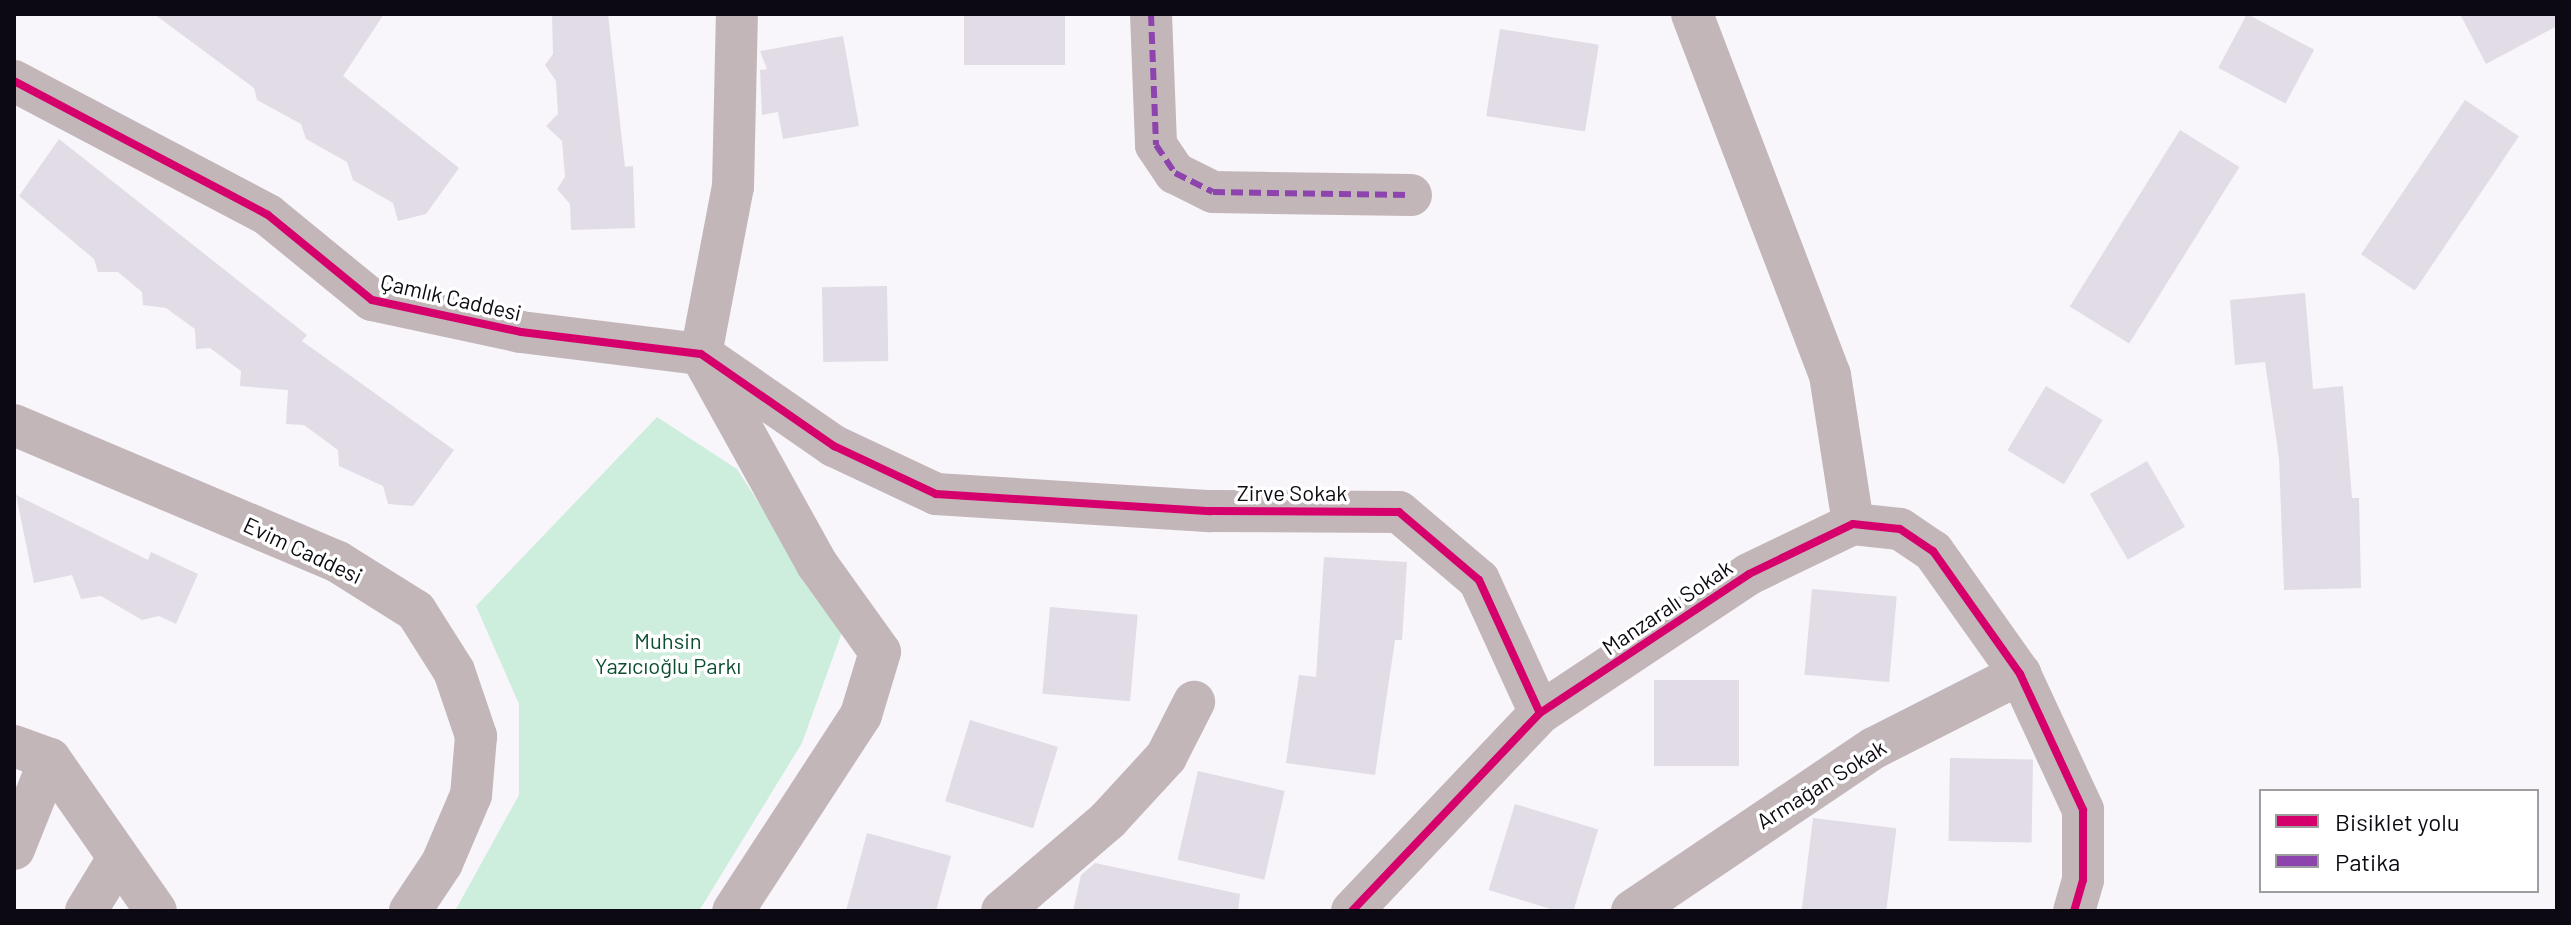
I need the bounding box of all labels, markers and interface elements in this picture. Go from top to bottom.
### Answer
street label: Çamlık Caddesi [378,268,524,326]
street label: Zirve Sokak [1237,480,1347,506]
street label: Evim Caddesi [239,511,367,589]
street label: Manzaralı Sokak [1597,554,1737,660]
park label: Muhsin Yazıcıoğlu Parkı [595,627,741,678]
street label: Armağan Sokak [1751,734,1891,834]
legend [2259,789,2539,893]
text: Bisiklet yolu [2335,807,2460,836]
text: Patika [2335,847,2400,876]

